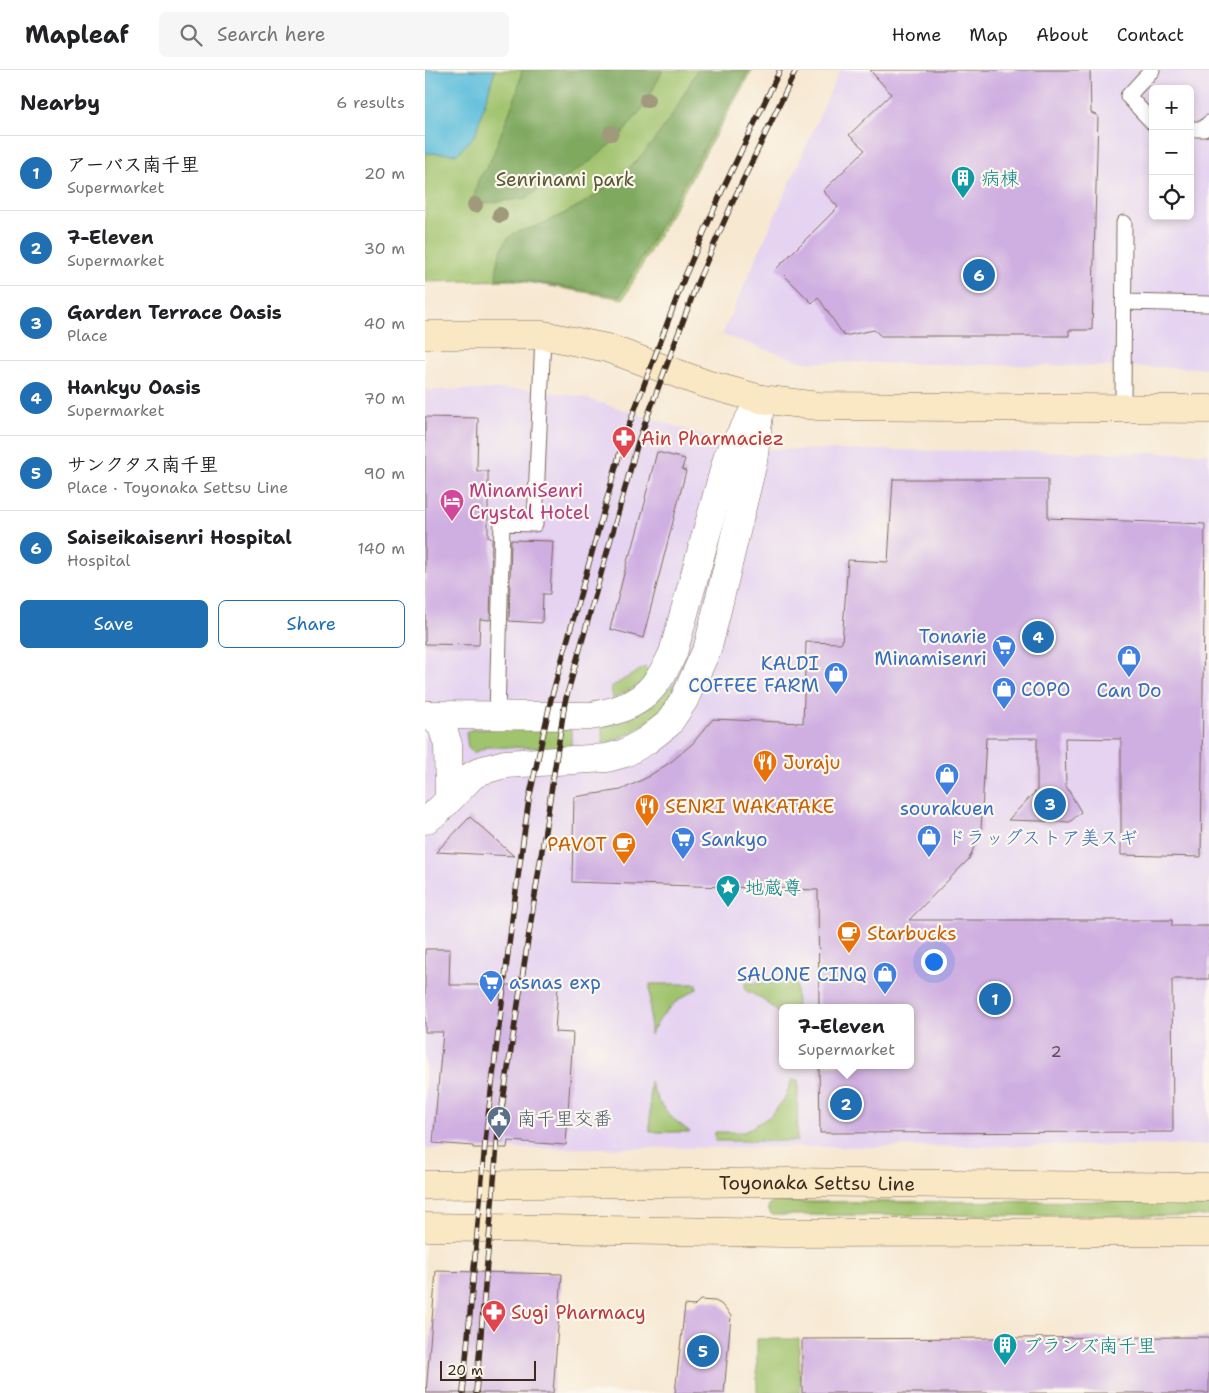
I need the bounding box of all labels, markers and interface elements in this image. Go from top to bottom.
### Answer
search box [159,12,509,57]
text: Mapleaf [25,19,129,51]
icon: search [177,21,205,49]
text: Search here [217,22,325,47]
text: Home [892,23,941,47]
text: Map [969,23,1008,47]
text: About [1036,23,1089,47]
text: Contact [1117,23,1184,47]
map controls [1149,85,1194,220]
button: + [1149,85,1194,130]
text: Nearby [20,89,100,117]
text: 6 results [336,92,405,113]
button: − [1149,130,1194,175]
text: アーバス南千里 [67,152,199,177]
text: 1 [32,163,40,184]
text: 20 m [364,163,405,184]
building icon: 病棟 [950,165,976,199]
place label: 病棟 [981,166,1019,191]
park label: Senrinami park [496,167,634,192]
button: locate [1149,175,1194,220]
text: Supermarket [67,177,164,198]
text: 7-Eleven [67,225,154,250]
text: 2 [30,238,42,259]
text: 30 m [364,238,405,259]
text: Supermarket [67,250,164,271]
pin: 6 [963,256,995,294]
text: Garden Terrace Oasis [67,300,282,325]
text: 3 [30,313,42,334]
text: 40 m [363,313,405,334]
text: Place [67,325,108,346]
text: Hankyu Oasis [67,375,201,400]
text: 4 [30,388,42,409]
text: 70 m [364,388,405,409]
text: Supermarket [67,400,164,421]
pharmacy icon: Ain Pharmaciez [611,425,637,459]
place label: Ain Pharmaciez [641,426,784,451]
text: サンクタス南千里 [67,452,218,477]
text: 5 [31,463,41,484]
text: 90 m [364,463,405,484]
text: Place · Toyonaka Settsu Line [67,477,288,498]
place label: MinamiSenri Crystal Hotel [469,478,589,525]
hotel icon: MinamiSenri Crystal Hotel [439,488,465,522]
text: Saiseikaisenri Hospital [67,525,292,550]
text: 6 [30,538,42,559]
text: 140 m [358,538,405,559]
text: Hospital [67,550,130,571]
button: Save [20,600,208,648]
button: Share [218,600,405,648]
pin: 4 [1022,618,1054,656]
place label: Tonarie Minamisenri [874,624,987,671]
supermarket icon: Tonarie Minamisenri [991,634,1017,668]
shop icon: Can Do [1116,644,1142,678]
place label: KALDI COFFEE FARM [688,651,819,698]
shop icon: KALDI COFFEE FARM [823,661,849,695]
shop icon: COPO [991,676,1017,710]
place label: COPO [1021,677,1070,702]
place label: Can Do [1096,678,1162,703]
restaurant icon: Juraju [752,749,778,783]
place label: Juraju [783,750,840,775]
shop icon: sourakuen [934,762,960,796]
pin: 3 [1034,785,1066,823]
restaurant icon: SENRI WAKATAKE [634,793,660,827]
place label: SENRI WAKATAKE [665,794,834,819]
place label: sourakuen [900,796,994,821]
shop icon: ドラッグストア美スギ [916,824,942,858]
place label: ドラッグストア美スギ [947,825,1137,850]
supermarket icon: Sankyo [670,826,696,860]
place label: Sankyo [701,827,767,852]
cafe icon: PAVOT [611,831,637,865]
place label: PAVOT [547,832,607,857]
place icon: 地蔵尊 [715,874,741,908]
place label: 地蔵尊 [745,875,802,900]
cafe icon: Starbucks [836,920,862,954]
place label: Starbucks [867,921,957,946]
your location [921,949,947,975]
shop icon: SALONE CINQ [872,961,898,995]
place label: SALONE CINQ [737,962,867,987]
supermarket icon: asnas exp [478,969,504,1003]
place label: asnas exp [509,970,601,995]
pin: 1 [979,980,1011,1018]
popup [779,1004,914,1069]
text: 7-Eleven [798,1014,885,1039]
text: Supermarket [798,1039,895,1060]
house number: 2 [1050,1041,1062,1062]
pin: 2 [830,1085,862,1123]
public building icon: 南千里交番 [486,1105,512,1139]
place label: 南千里交番 [517,1106,612,1131]
street label: Toyonaka Settsu Line [719,1169,915,1196]
pharmacy icon: Sugi Pharmacy [481,1299,507,1333]
place label: Sugi Pharmacy [511,1300,646,1325]
pin: 5 [687,1332,719,1370]
building icon: ブランズ南千里 [992,1332,1018,1366]
place label: ブランズ南千里 [1023,1333,1156,1358]
scale bar [440,1358,536,1381]
text: 20 m [447,1361,483,1379]

